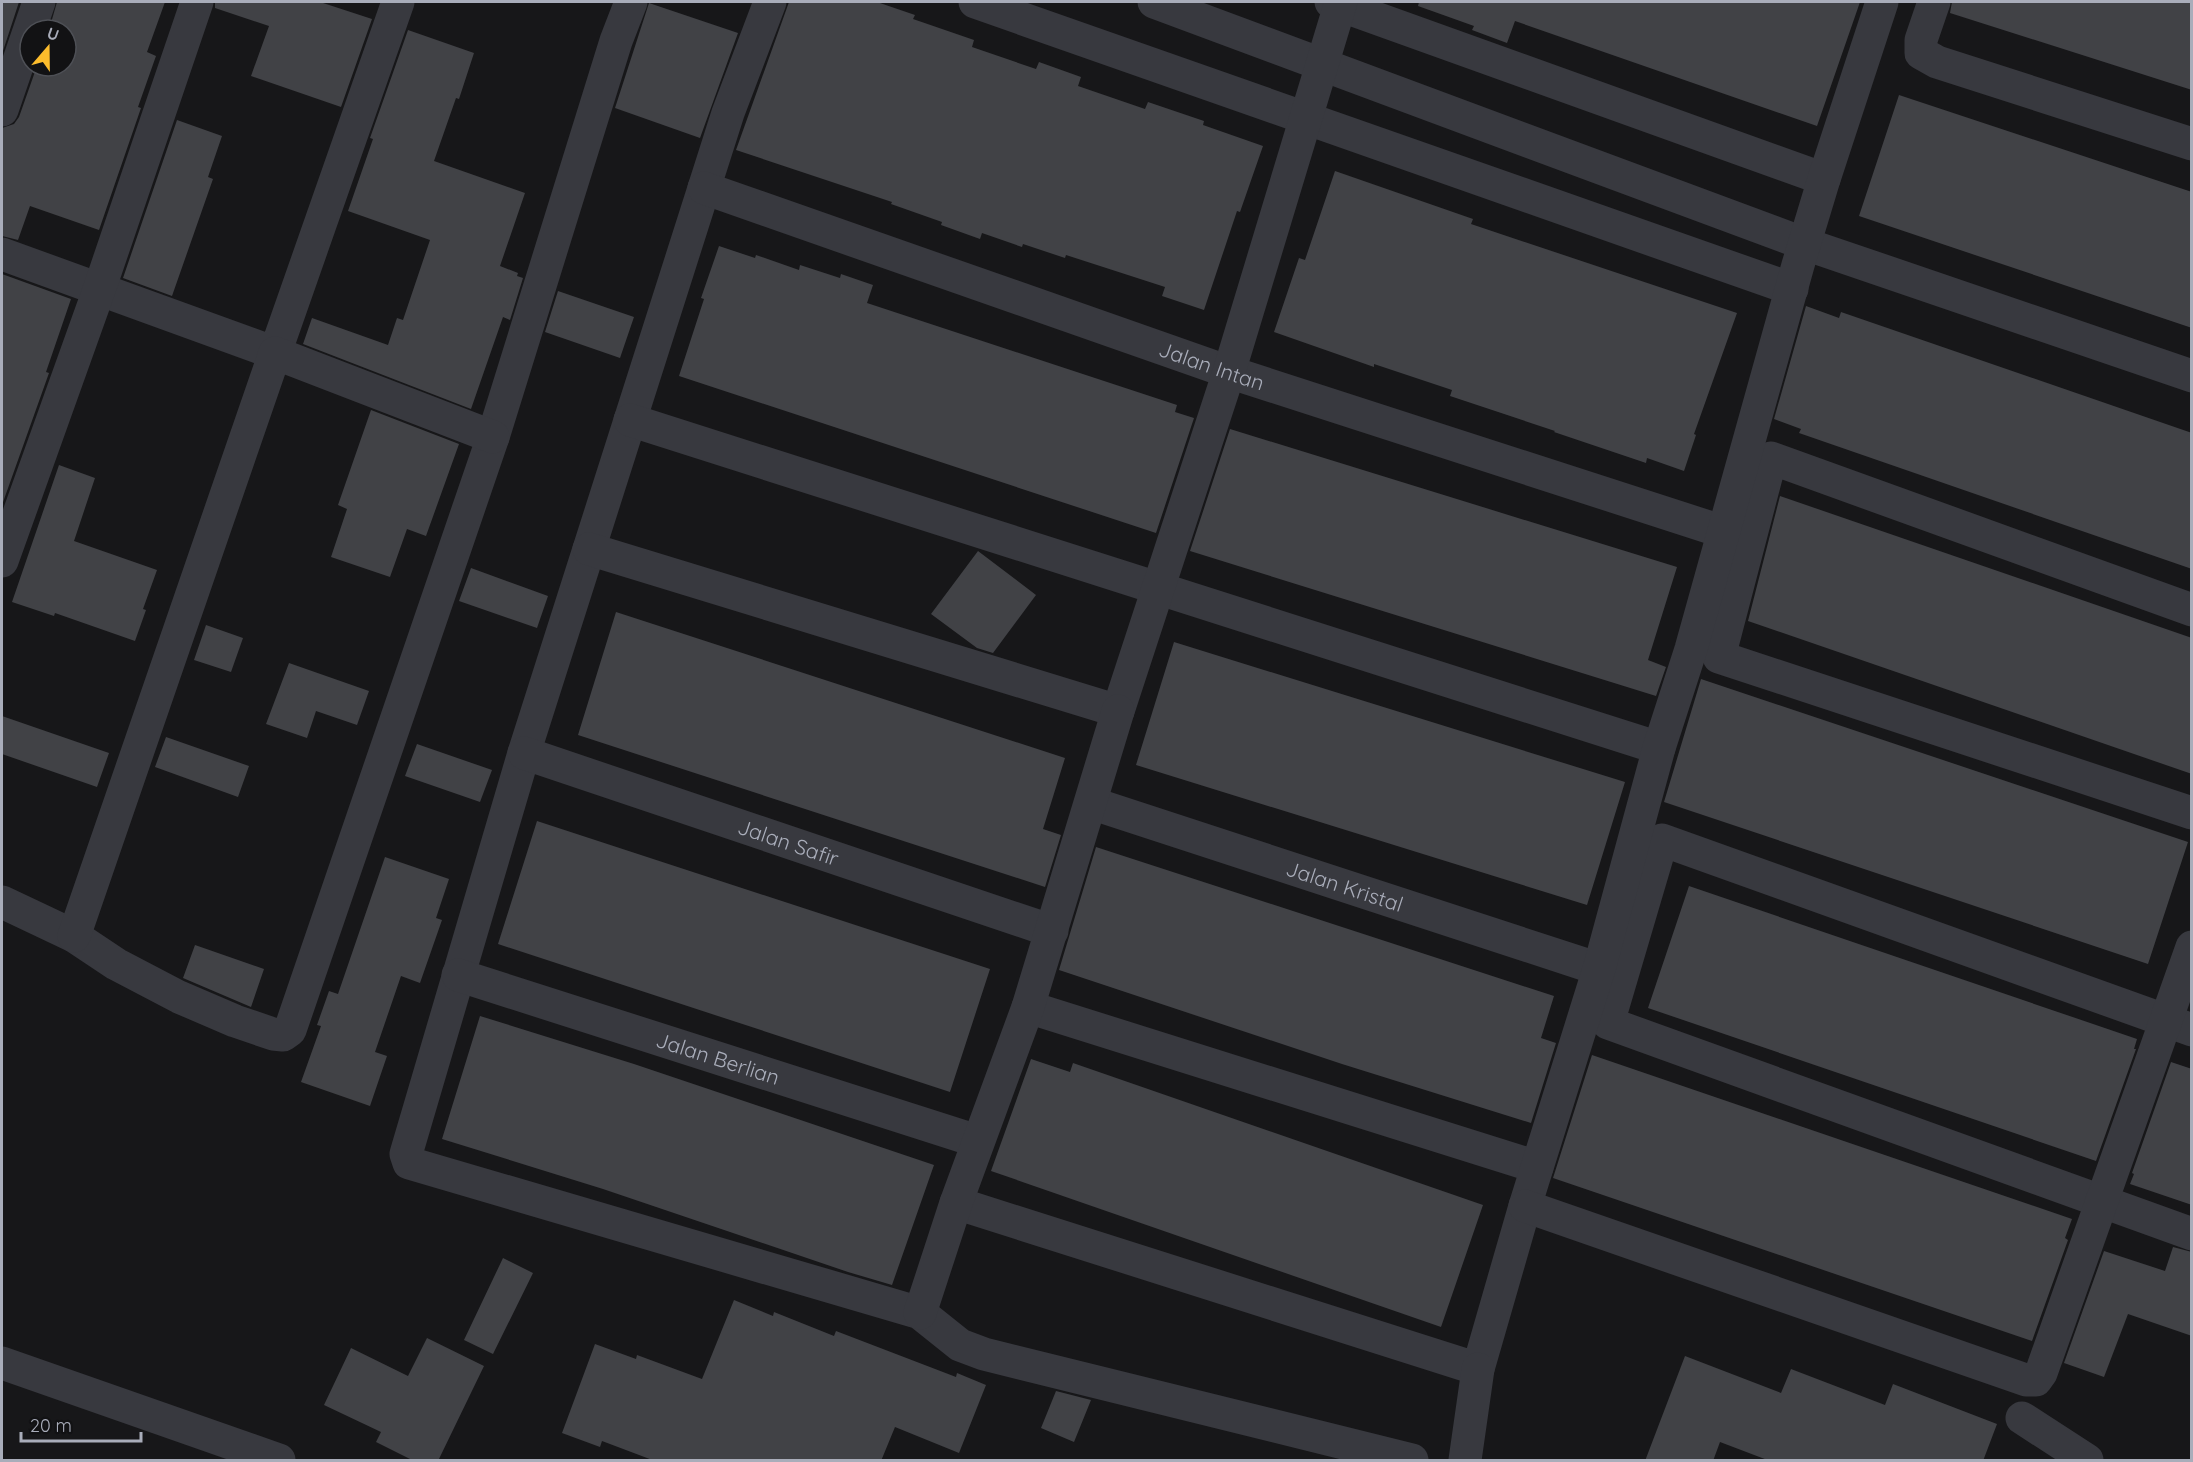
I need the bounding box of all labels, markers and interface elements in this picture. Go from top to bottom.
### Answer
north arrow [18,18,78,78]
text: U [44,23,62,45]
street label: Jalan Intan [1156,336,1268,396]
street label: Jalan Safir [735,813,842,871]
street label: Jalan Kristal [1283,855,1407,917]
street label: Jalan Berlian [653,1026,783,1090]
scale bar [21,1405,141,1443]
text: 20 m [30,1414,72,1437]

